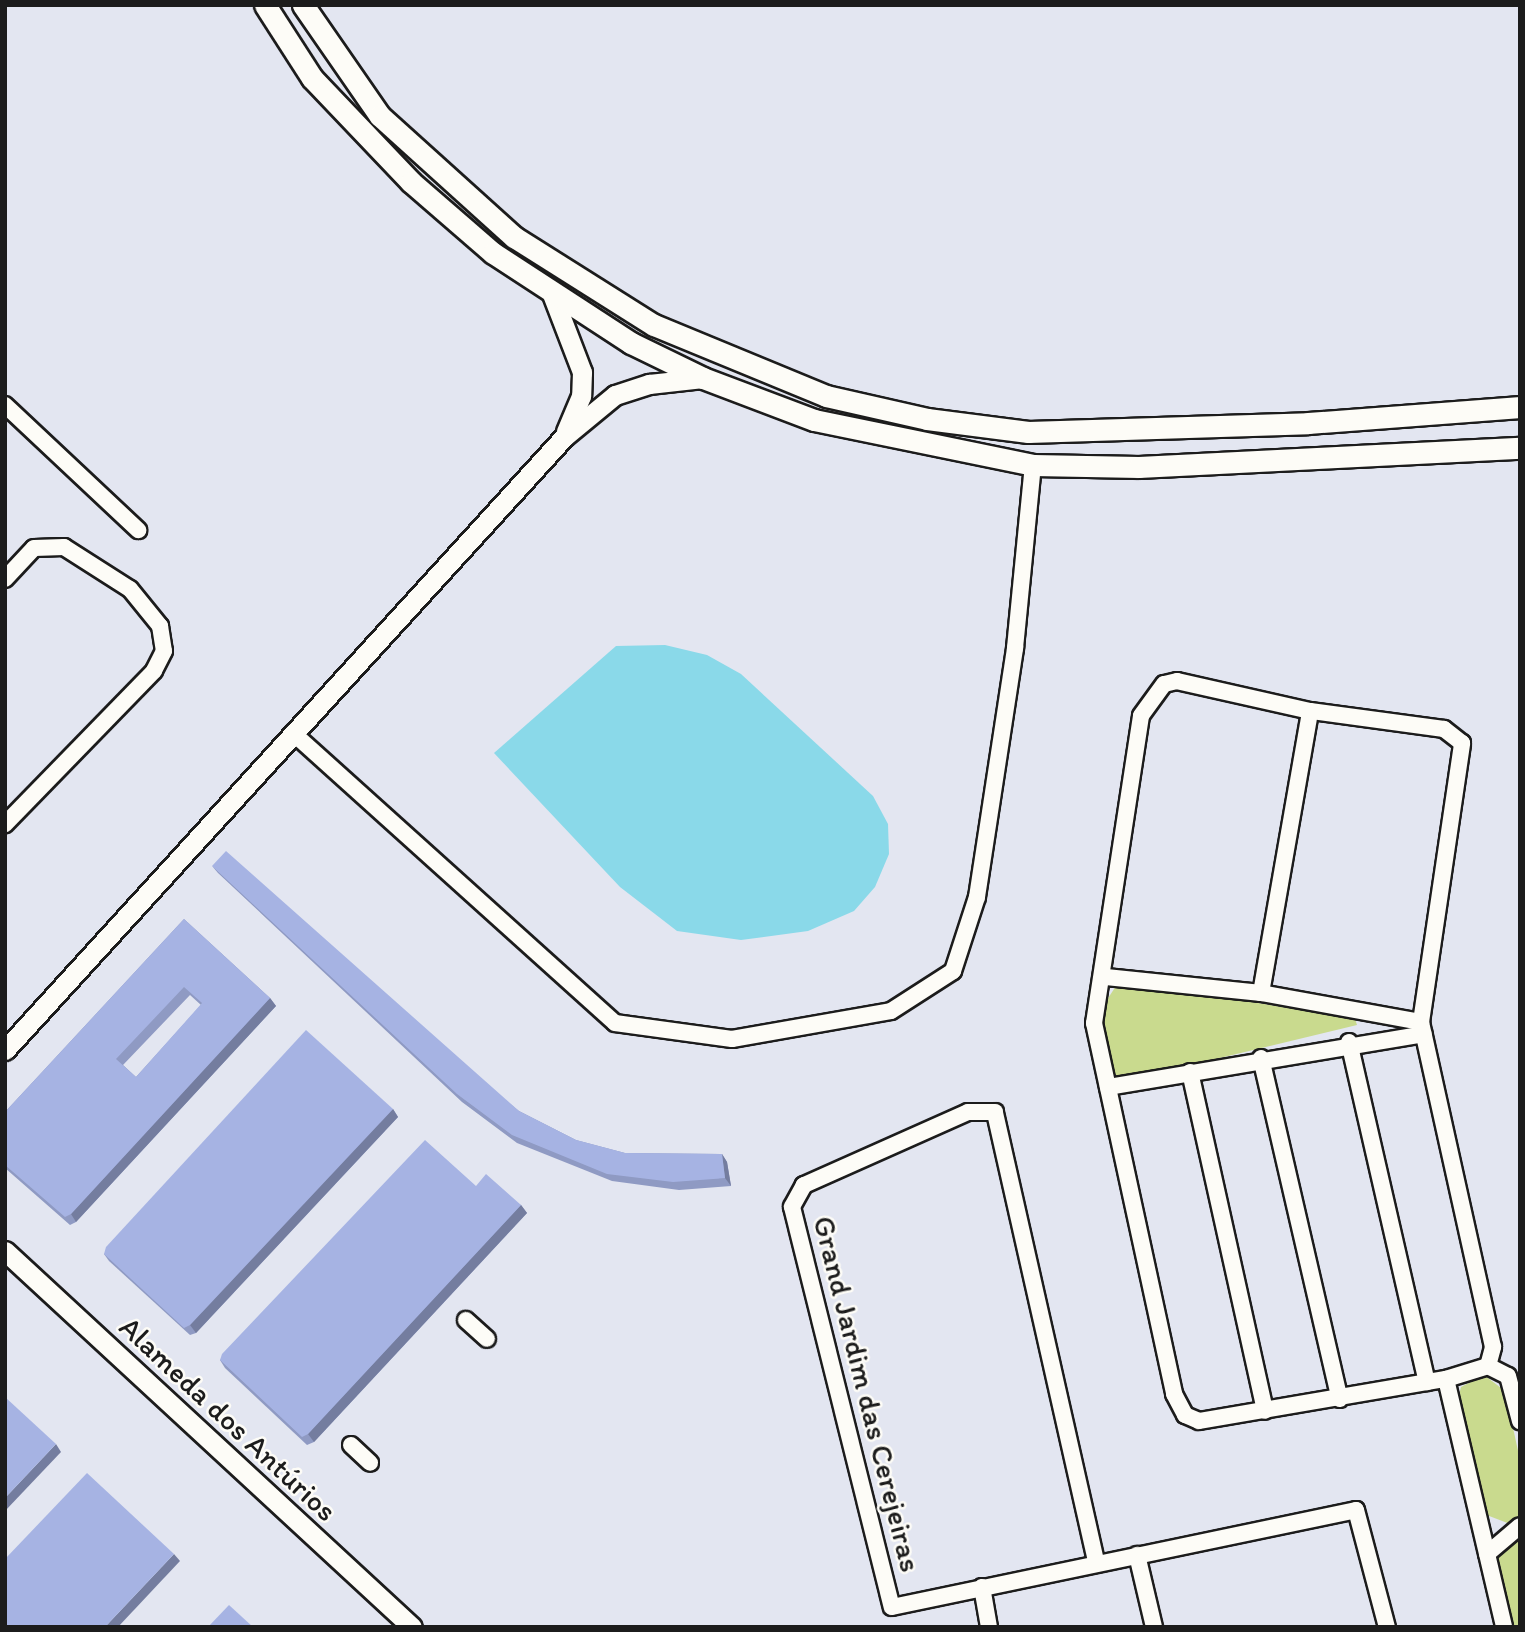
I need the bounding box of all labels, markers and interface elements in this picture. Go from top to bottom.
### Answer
street label: Grand Jardim das Cerejeiras [805,1212,929,1576]
street label: Alameda dos Antúrios [112,1309,344,1529]

